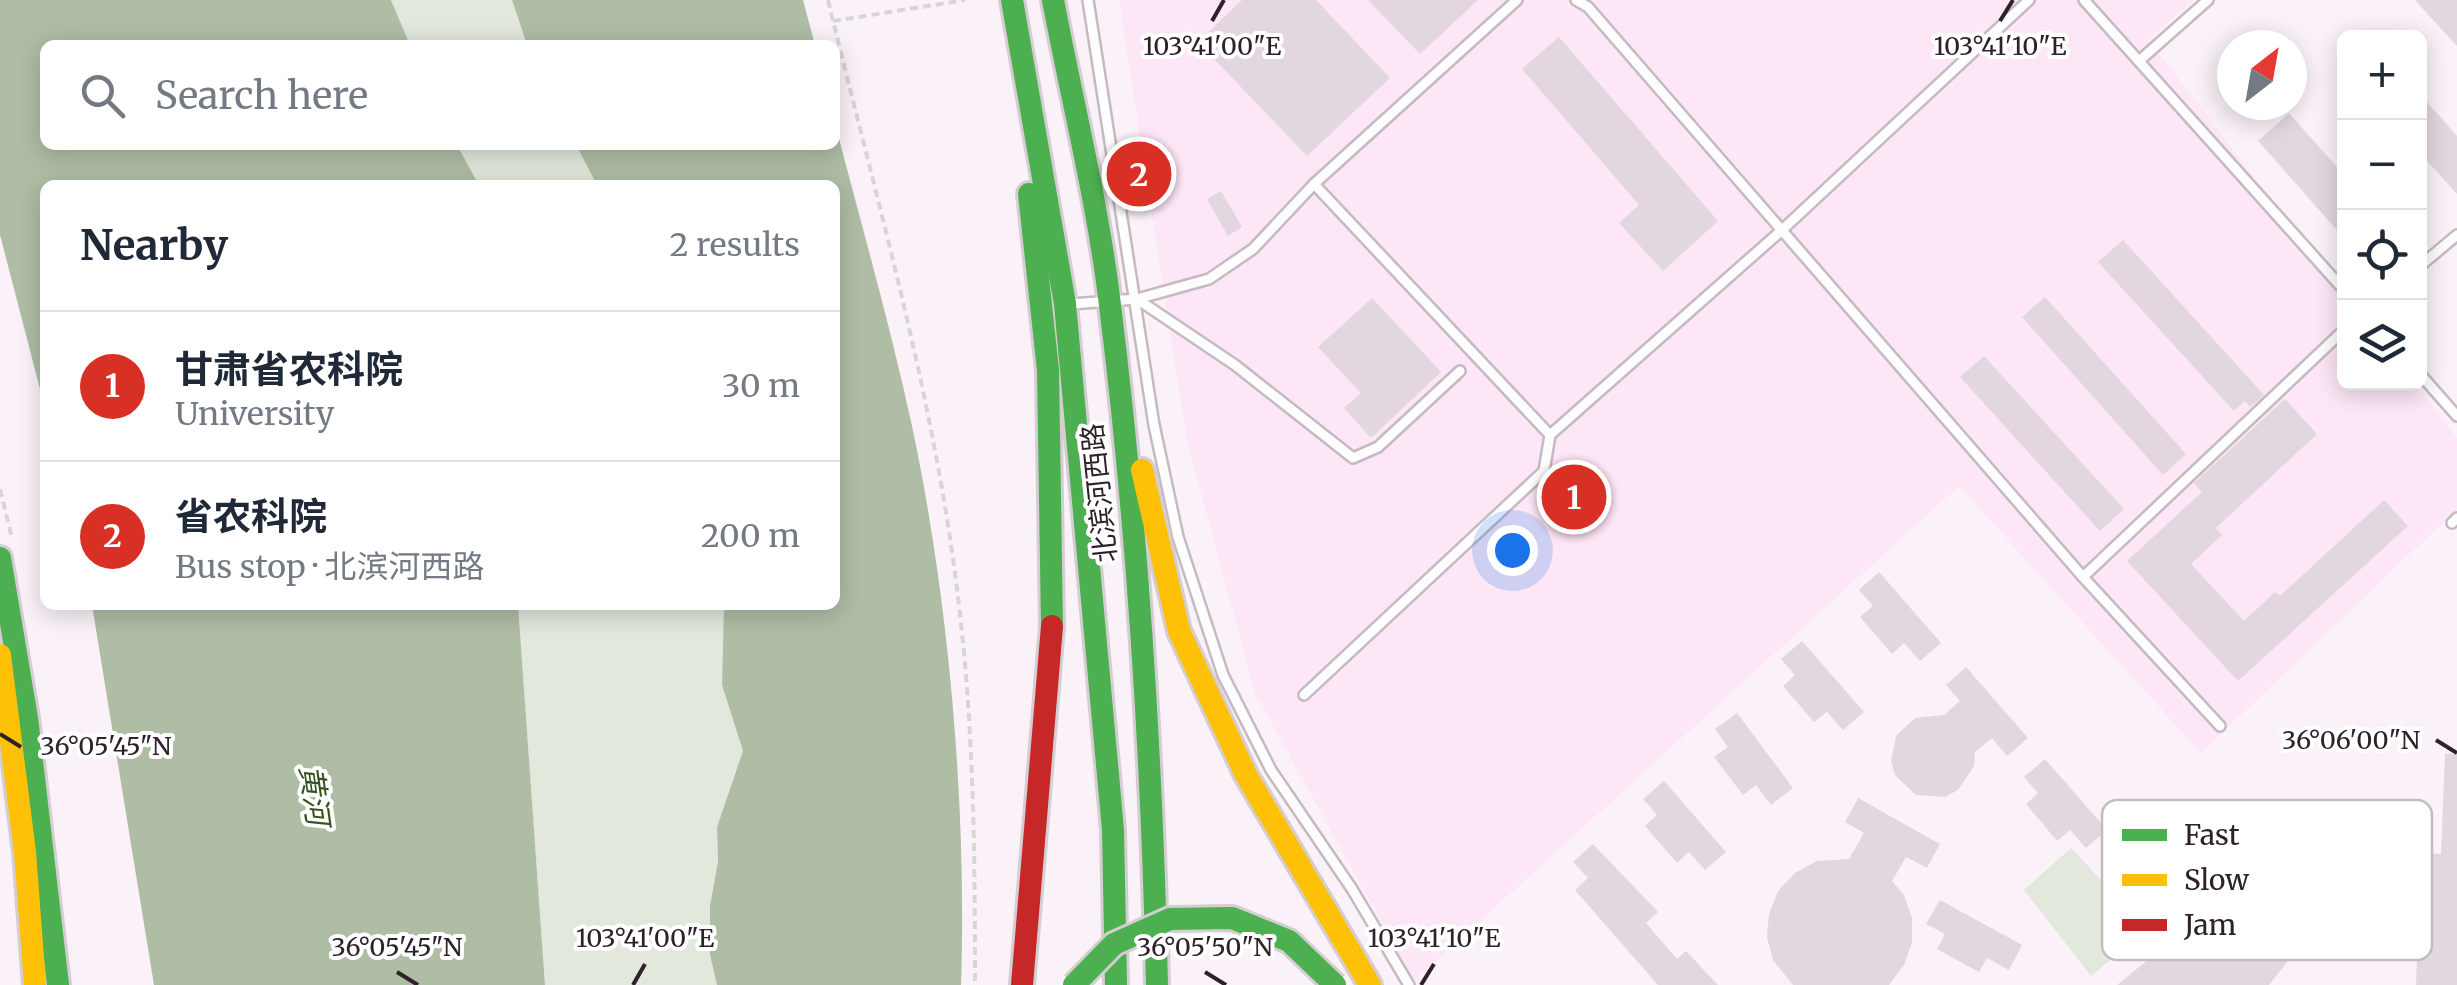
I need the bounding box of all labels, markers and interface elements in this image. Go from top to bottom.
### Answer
text: 103°41'00"E [1143,30,1281,62]
text: 103°41'10"E [1934,30,2066,62]
north arrow [2217,30,2307,120]
map controls [2337,30,2427,390]
button: + [2337,30,2427,120]
search box [40,40,840,150]
icon: search [75,68,130,123]
text: Search here [155,72,368,119]
button: − [2337,120,2427,210]
pin: 2 [1106,136,1172,212]
button: locate [2337,210,2427,300]
text: Nearby [80,219,228,271]
text: 2 results [669,225,800,265]
button: layers [2337,300,2427,390]
text: 甘肃省农科院 [175,346,403,393]
text: 1 [105,366,120,406]
text: 30 m [722,366,800,406]
text: University [175,394,334,434]
street label: 北滨河西路 [1074,421,1124,565]
pin: 1 [1542,460,1606,534]
text: 省农科院 [175,493,327,540]
text: 2 [103,516,122,556]
text: 200 m [701,516,800,556]
your location [1487,525,1538,576]
text: Bus stop · 北滨河西路 [175,547,484,587]
text: 36°06'00"N [2282,724,2420,756]
text: 36°05'45"N [41,730,171,762]
water label: 黄河 [292,763,339,832]
legend [2102,800,2432,960]
text: Fast [2184,817,2240,853]
text: Slow [2184,862,2249,898]
text: Jam [2183,907,2237,943]
text: 103°41'00"E [576,922,714,954]
text: 103°41'10"E [1368,922,1500,954]
text: 36°05'45"N [332,931,462,963]
text: 36°05'50"N [1137,931,1273,963]

